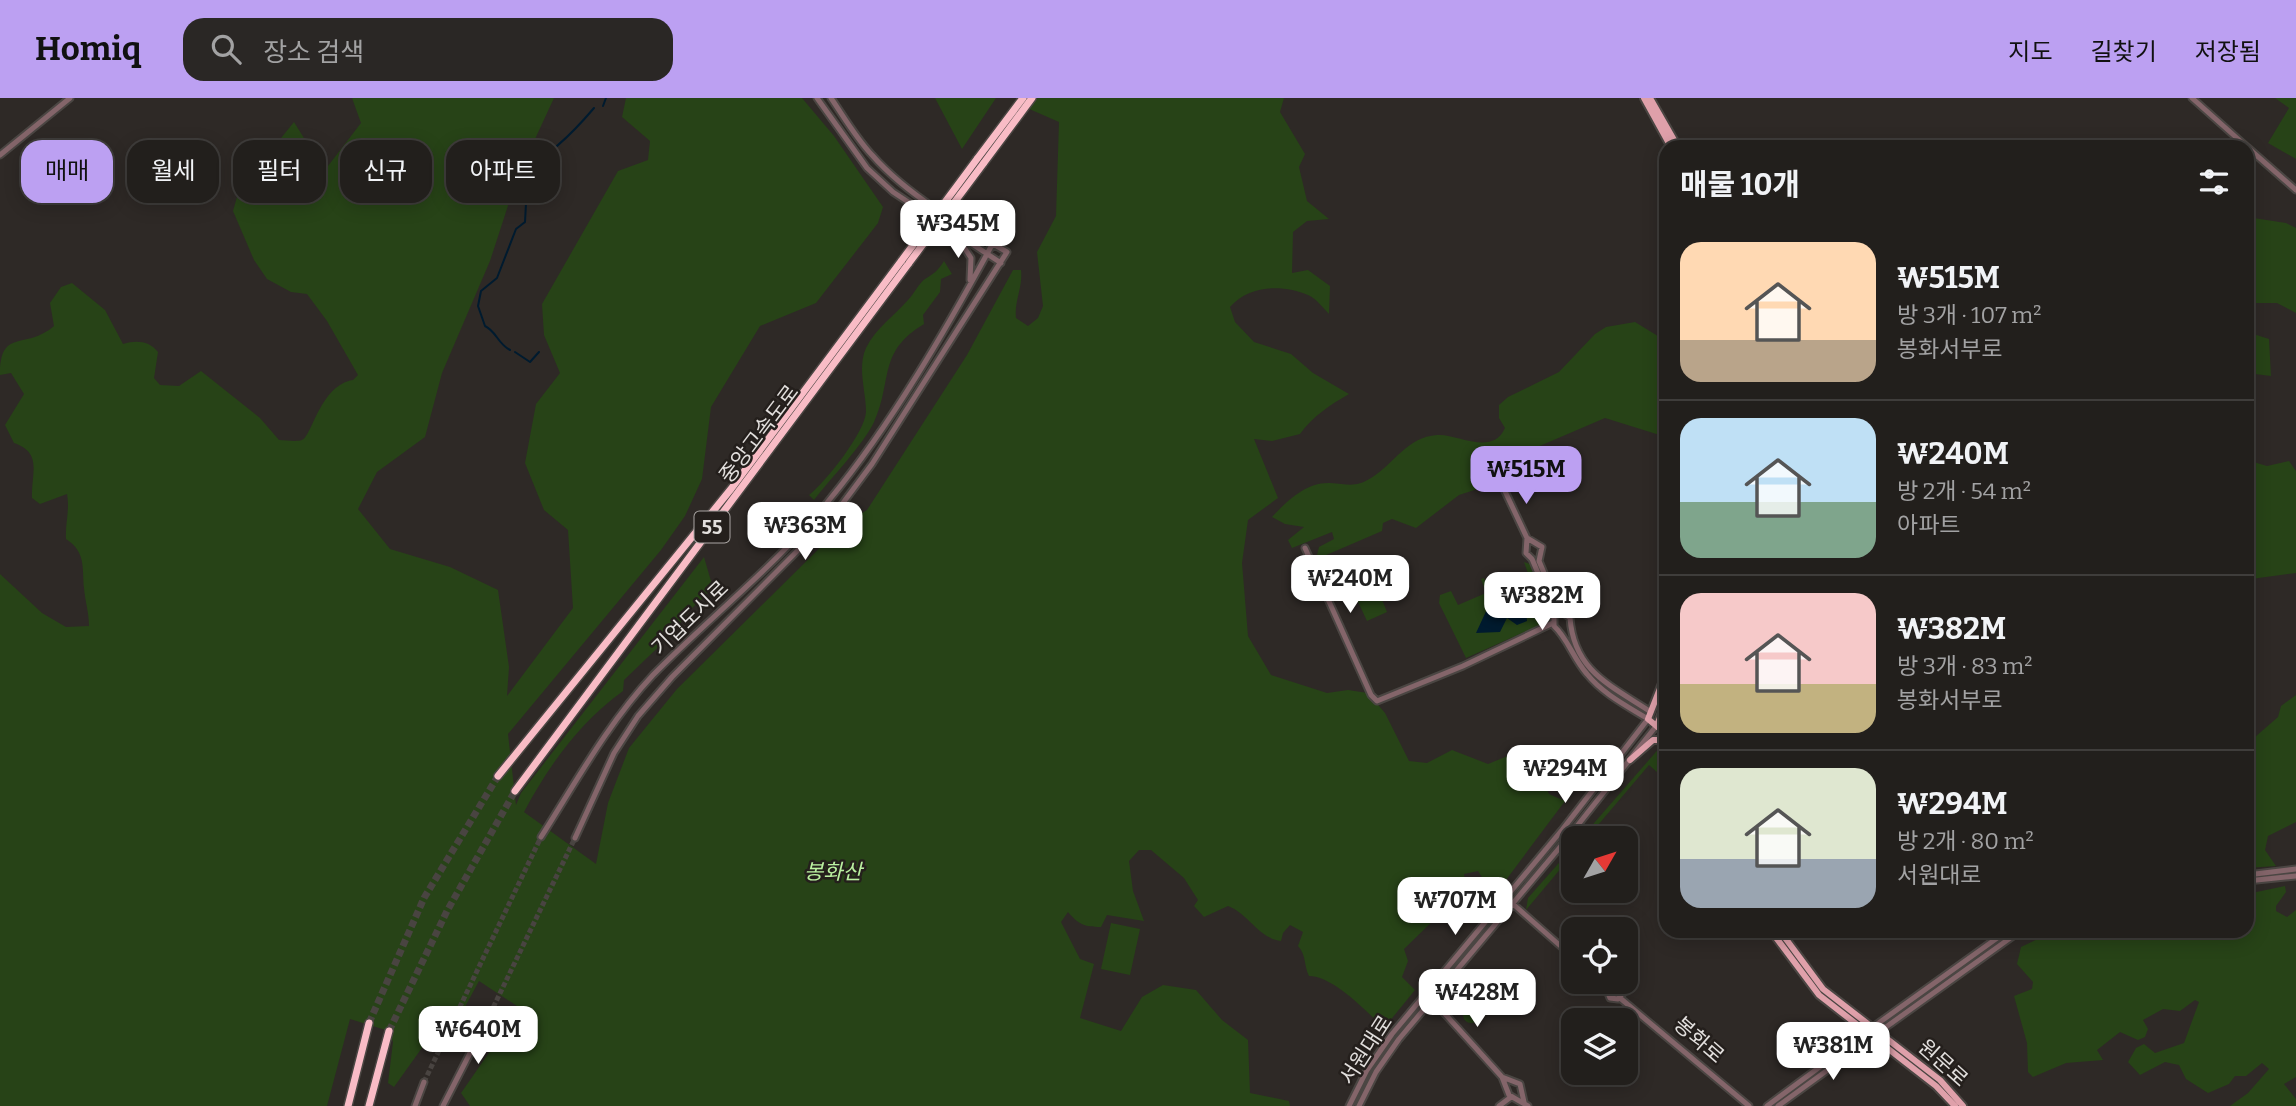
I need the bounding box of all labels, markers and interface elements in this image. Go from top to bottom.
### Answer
search box [183,18,673,81]
text: Homiq [35,29,141,69]
icon: search [207,30,245,68]
text: 장소 검색 [263,37,364,68]
text: 지도 [2008,38,2053,66]
text: 길찾기 [2091,38,2157,66]
text: 저장됨 [2195,38,2261,66]
chip: 매매 [21,140,113,203]
chip: 월세 [127,140,219,203]
chip: 필터 [233,140,326,203]
chip: 신규 [340,140,432,203]
chip: 아파트 [446,140,560,203]
icon: filters [2195,163,2233,201]
text: 매물 10개 [1680,167,1800,203]
pin: ₩345M [909,200,1007,260]
text: ₩345M [916,209,1000,237]
text: ₩515M [1897,260,2000,296]
icon: home [1736,270,1820,354]
text: 방 3개 · 107 m² [1897,301,2041,329]
text: 봉화서부로 [1897,335,2003,363]
street label: 중앙고속도로 [714,380,804,488]
text: ₩240M [1897,436,2009,472]
pin: ₩515M [1477,446,1575,506]
icon: home [1736,446,1820,530]
text: ₩515M [1487,455,1565,483]
text: 방 2개 · 54 m² [1897,477,2031,505]
pin: ₩363M [756,503,854,562]
text: ₩363M [763,511,847,539]
text: 아파트 [1897,511,1960,539]
road number: 55 [694,512,730,542]
pin: ₩240M [1301,556,1399,615]
text: ₩240M [1307,564,1393,592]
pin: ₩382M [1493,573,1591,632]
street label: 기업도시로 [646,575,734,661]
text: ₩382M [1500,581,1584,609]
text: ₩382M [1897,611,2006,647]
icon: home [1736,621,1820,705]
text: 방 3개 · 83 m² [1897,652,2032,680]
text: 봉화서부로 [1897,686,2003,714]
pin: ₩294M [1516,746,1614,805]
text: ₩294M [1523,754,1607,782]
text: ₩294M [1897,786,2008,822]
icon: home [1736,796,1820,880]
north arrow [1561,826,1638,903]
map controls [1561,826,1638,1085]
text: 방 2개 · 80 m² [1897,827,2034,855]
park label: 봉화산 [804,859,865,885]
text: 서원대로 [1897,861,1982,889]
pin: ₩707M [1406,878,1504,937]
text: ₩707M [1413,886,1497,914]
button: locate [1561,917,1638,994]
pin: ₩428M [1428,970,1526,1029]
text: ₩428M [1435,978,1519,1006]
pin: ₩640M [429,1006,527,1066]
button: layers [1561,1008,1638,1085]
street label: 서원대로 [1334,1011,1398,1089]
street label: 봉화로 [1669,1011,1729,1069]
text: ₩640M [435,1015,521,1043]
pin: ₩381M [1784,1023,1882,1082]
text: ₩381M [1793,1031,1873,1059]
street label: 원문로 [1913,1034,1973,1092]

